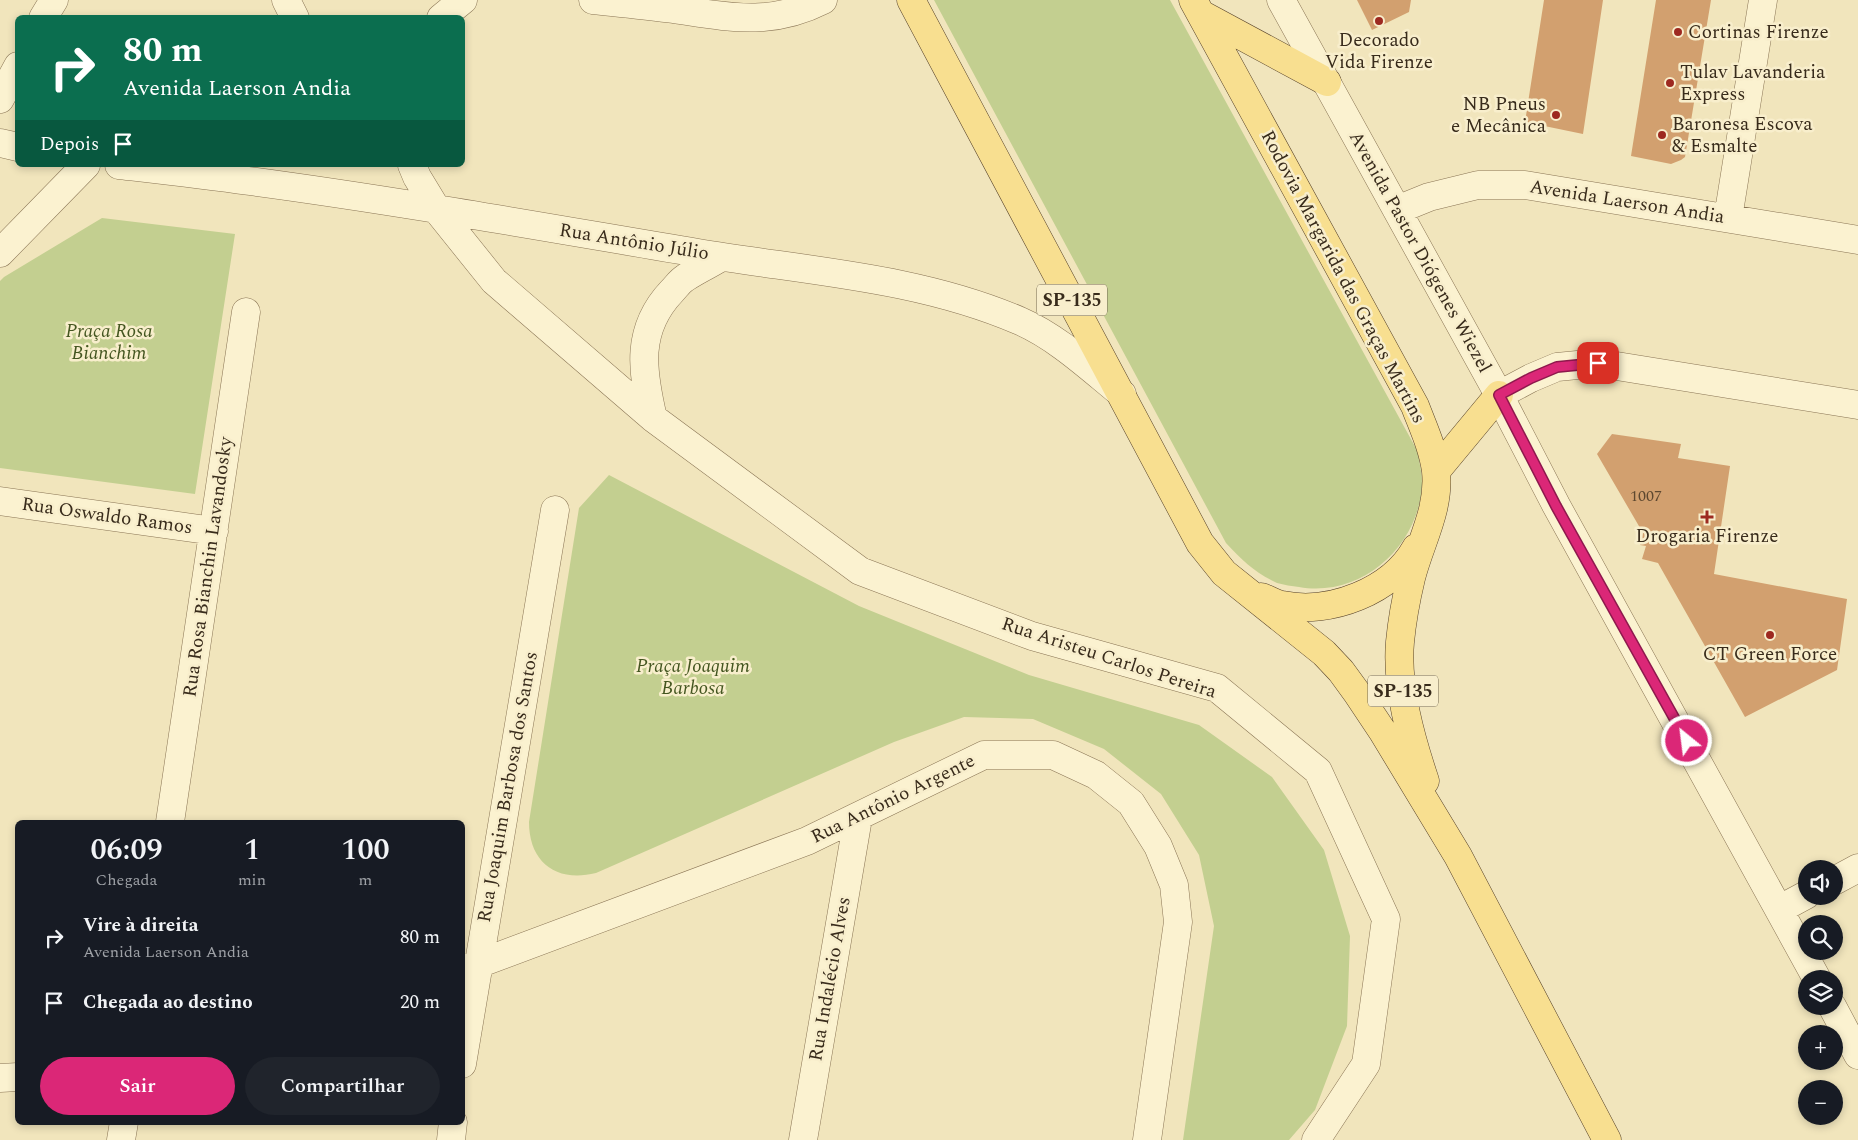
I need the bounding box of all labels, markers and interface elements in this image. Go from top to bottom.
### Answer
marker: Decorado Vida Firenze [1373,15,1385,27]
place label: Cortinas Firenze [1688,18,1829,47]
text: 80 m [123,24,203,77]
place label: Decorado Vida Firenze [1325,26,1433,77]
marker: Cortinas Firenze [1672,26,1684,38]
icon: right [40,35,105,100]
place label: Tulav Lavanderia Express [1680,58,1826,109]
text: Avenida Laerson Andia [123,72,351,105]
marker: Tulav Lavanderia Express [1664,77,1676,89]
place label: NB Pneus e Mecânica [1451,90,1547,141]
marker: NB Pneus e Mecânica [1550,109,1562,121]
place label: Baronesa Escova & Esmalte [1672,110,1813,161]
street label: Rodovia Margarida das Graças Martins [1253,125,1433,429]
street label: Avenida Pastor Diógenes Wiezel [1341,126,1499,378]
marker: Baronesa Escova & Esmalte [1656,129,1668,141]
text: Depois [40,130,99,159]
icon: arrive [109,130,137,158]
street label: Avenida Laerson Andia [1528,172,1727,232]
street label: Rua Antônio Júlio [557,216,711,268]
road number: SP-135 [1037,284,1107,316]
park label: Praça Rosa Bianchim [65,317,153,368]
pin [1577,342,1619,384]
icon: arrive [1584,349,1612,377]
street label: Rua Rosa Bianchin Lavandosky [175,434,241,699]
house number: 1007 [1630,484,1662,508]
street label: Rua Oswaldo Ramos [20,490,194,542]
marker: Drogaria Firenze [1701,511,1713,523]
place label: Drogaria Firenze [1636,522,1778,551]
street label: Rua Aristeu Carlos Pereira [998,610,1221,707]
marker: CT Green Force [1764,629,1776,641]
place label: CT Green Force [1703,640,1837,669]
street label: Rua Joaquim Barbosa dos Santos [470,649,546,925]
park label: Praça Joaquim Barbosa [636,652,750,703]
road number: SP-135 [1368,676,1438,706]
position arrow [1660,714,1712,766]
street label: Rua Antônio Argente [806,747,980,851]
text: 06:09 [90,827,163,873]
text: 1 [244,827,260,873]
text: 100 [341,827,390,873]
map controls [1798,860,1843,1125]
button: sound [1798,860,1843,905]
text: Chegada [96,868,157,892]
text: min [238,868,266,892]
text: m [359,868,372,892]
street label: Rua Indalécio Alves [801,894,859,1064]
text: Vire à direita [83,911,199,940]
button: search [1798,915,1843,960]
text: 80 m [400,923,440,952]
icon: right [40,924,68,952]
text: Avenida Laerson Andia [83,940,249,964]
button: layers [1798,970,1843,1015]
text: Chegada ao destino [83,988,253,1017]
text: 20 m [400,988,440,1017]
icon: arrive [40,989,68,1017]
button: + [1798,1025,1843,1070]
button: Sair [40,1057,235,1115]
button: Compartilhar [245,1057,440,1115]
button: − [1798,1080,1843,1125]

